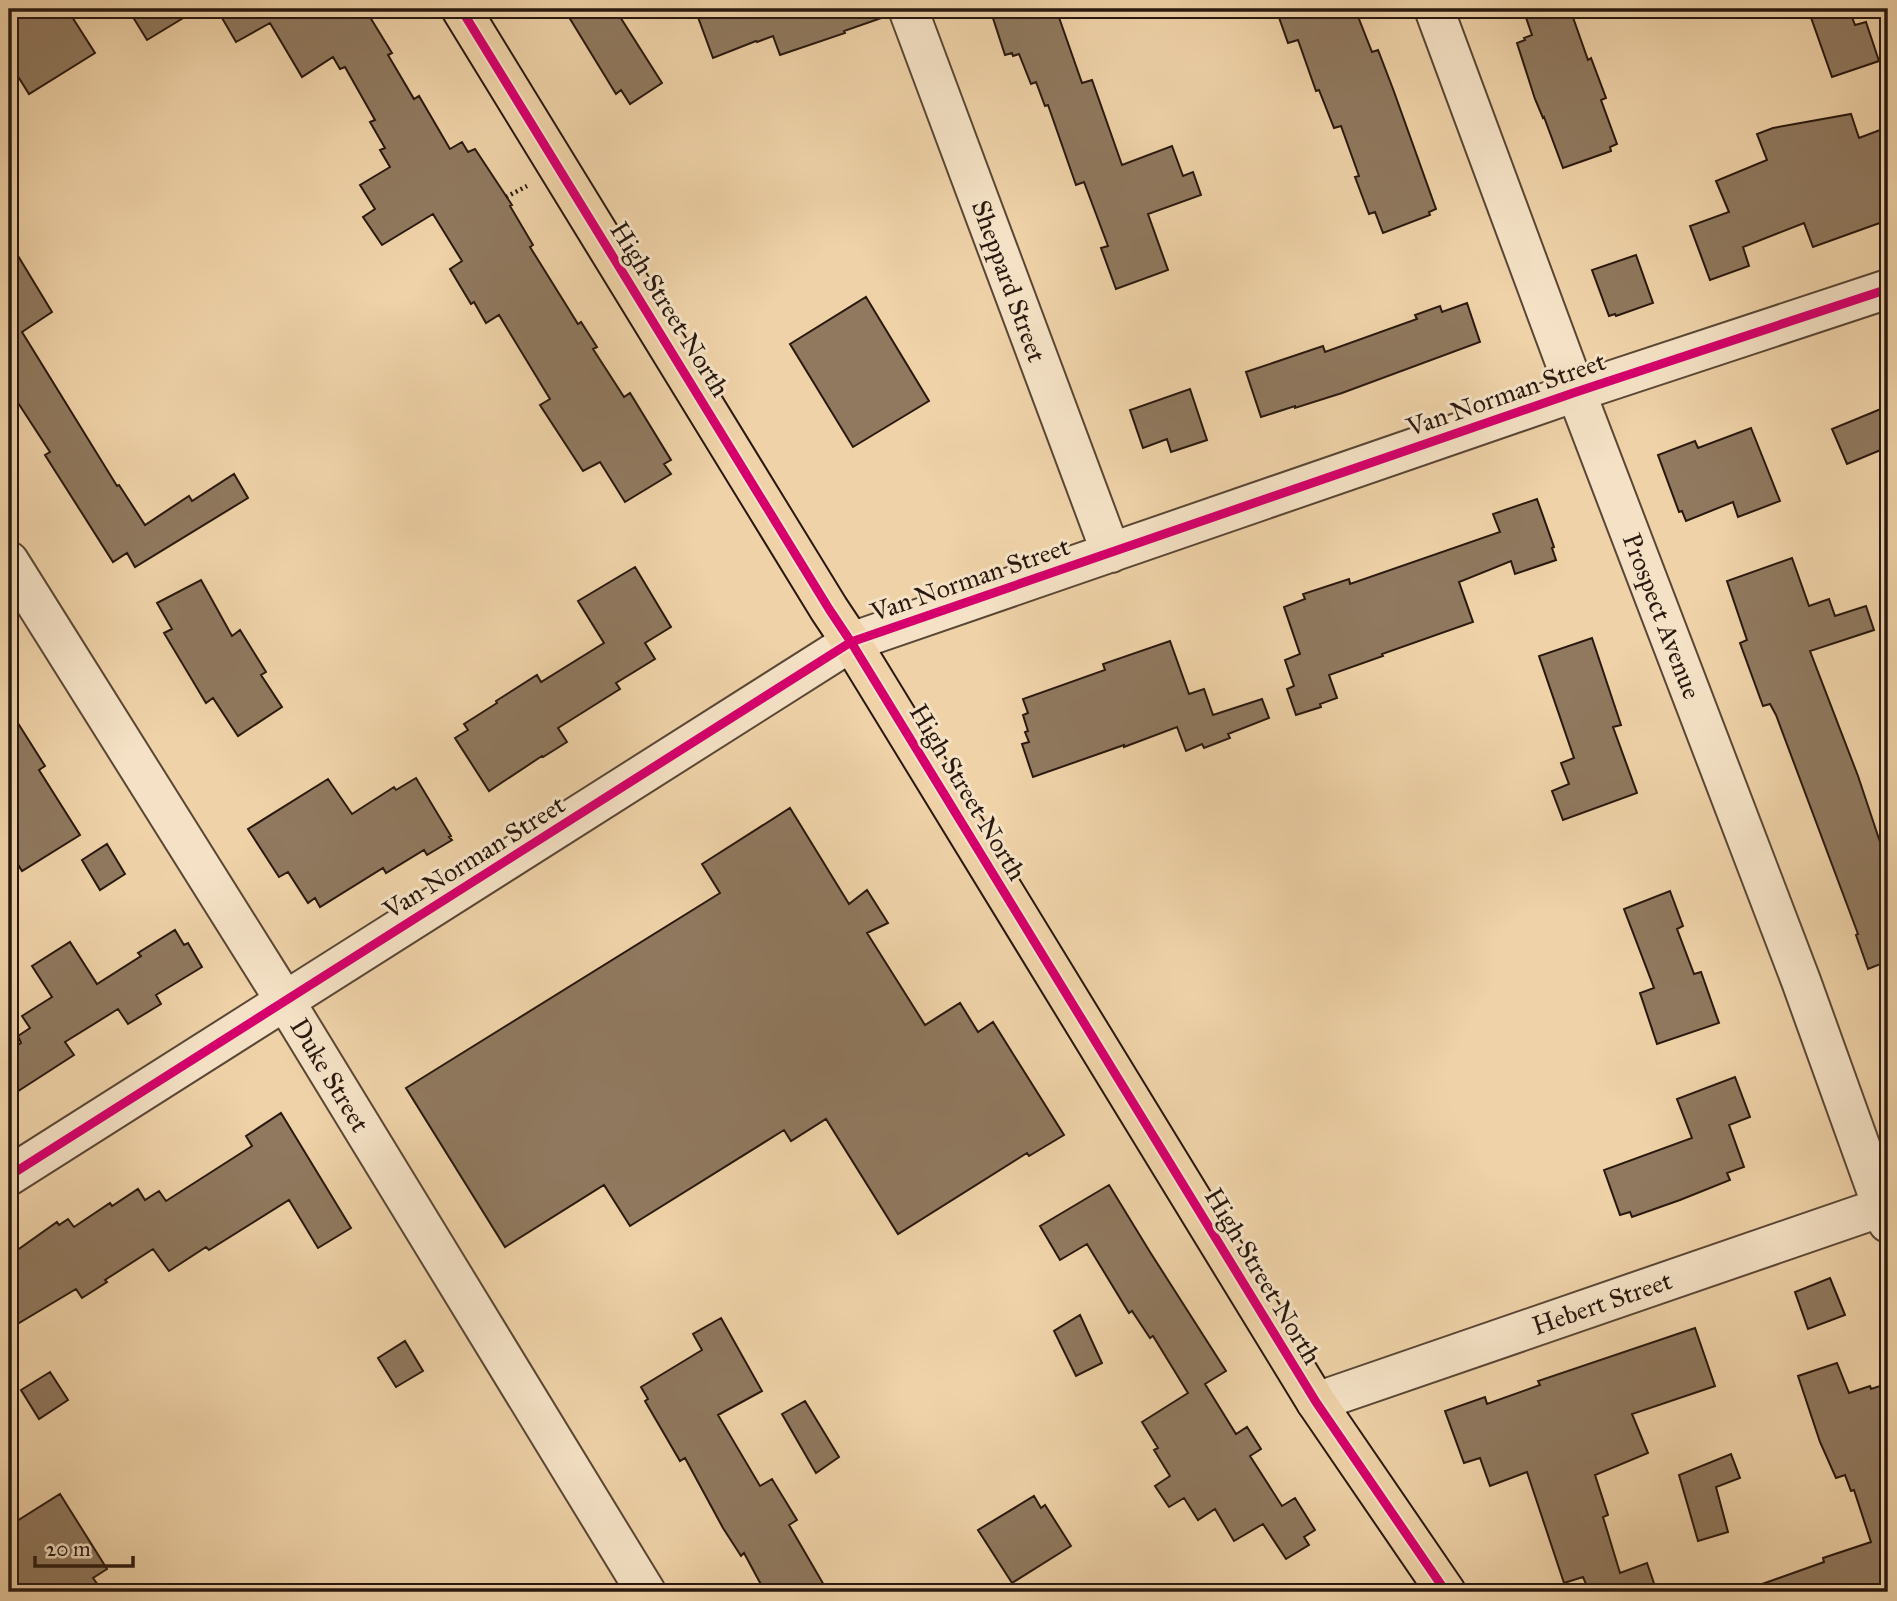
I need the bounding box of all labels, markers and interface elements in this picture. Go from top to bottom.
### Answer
street label: Sheppard Street [965,196,1053,366]
street label: High Street North [603,216,737,403]
street label: Van Norman Street [1401,345,1610,443]
street label: Prospect Avenue [1616,529,1708,703]
street label: Van Norman Street [865,530,1074,628]
street label: High Street North [903,698,1034,887]
street label: Van Norman Street [376,788,571,926]
street label: Duke Street [284,1012,376,1138]
street label: High Street North [1198,1182,1329,1371]
street label: Hebert Street [1528,1264,1676,1342]
scale bar [35,1524,133,1568]
text: 20 m [46,1536,91,1562]

